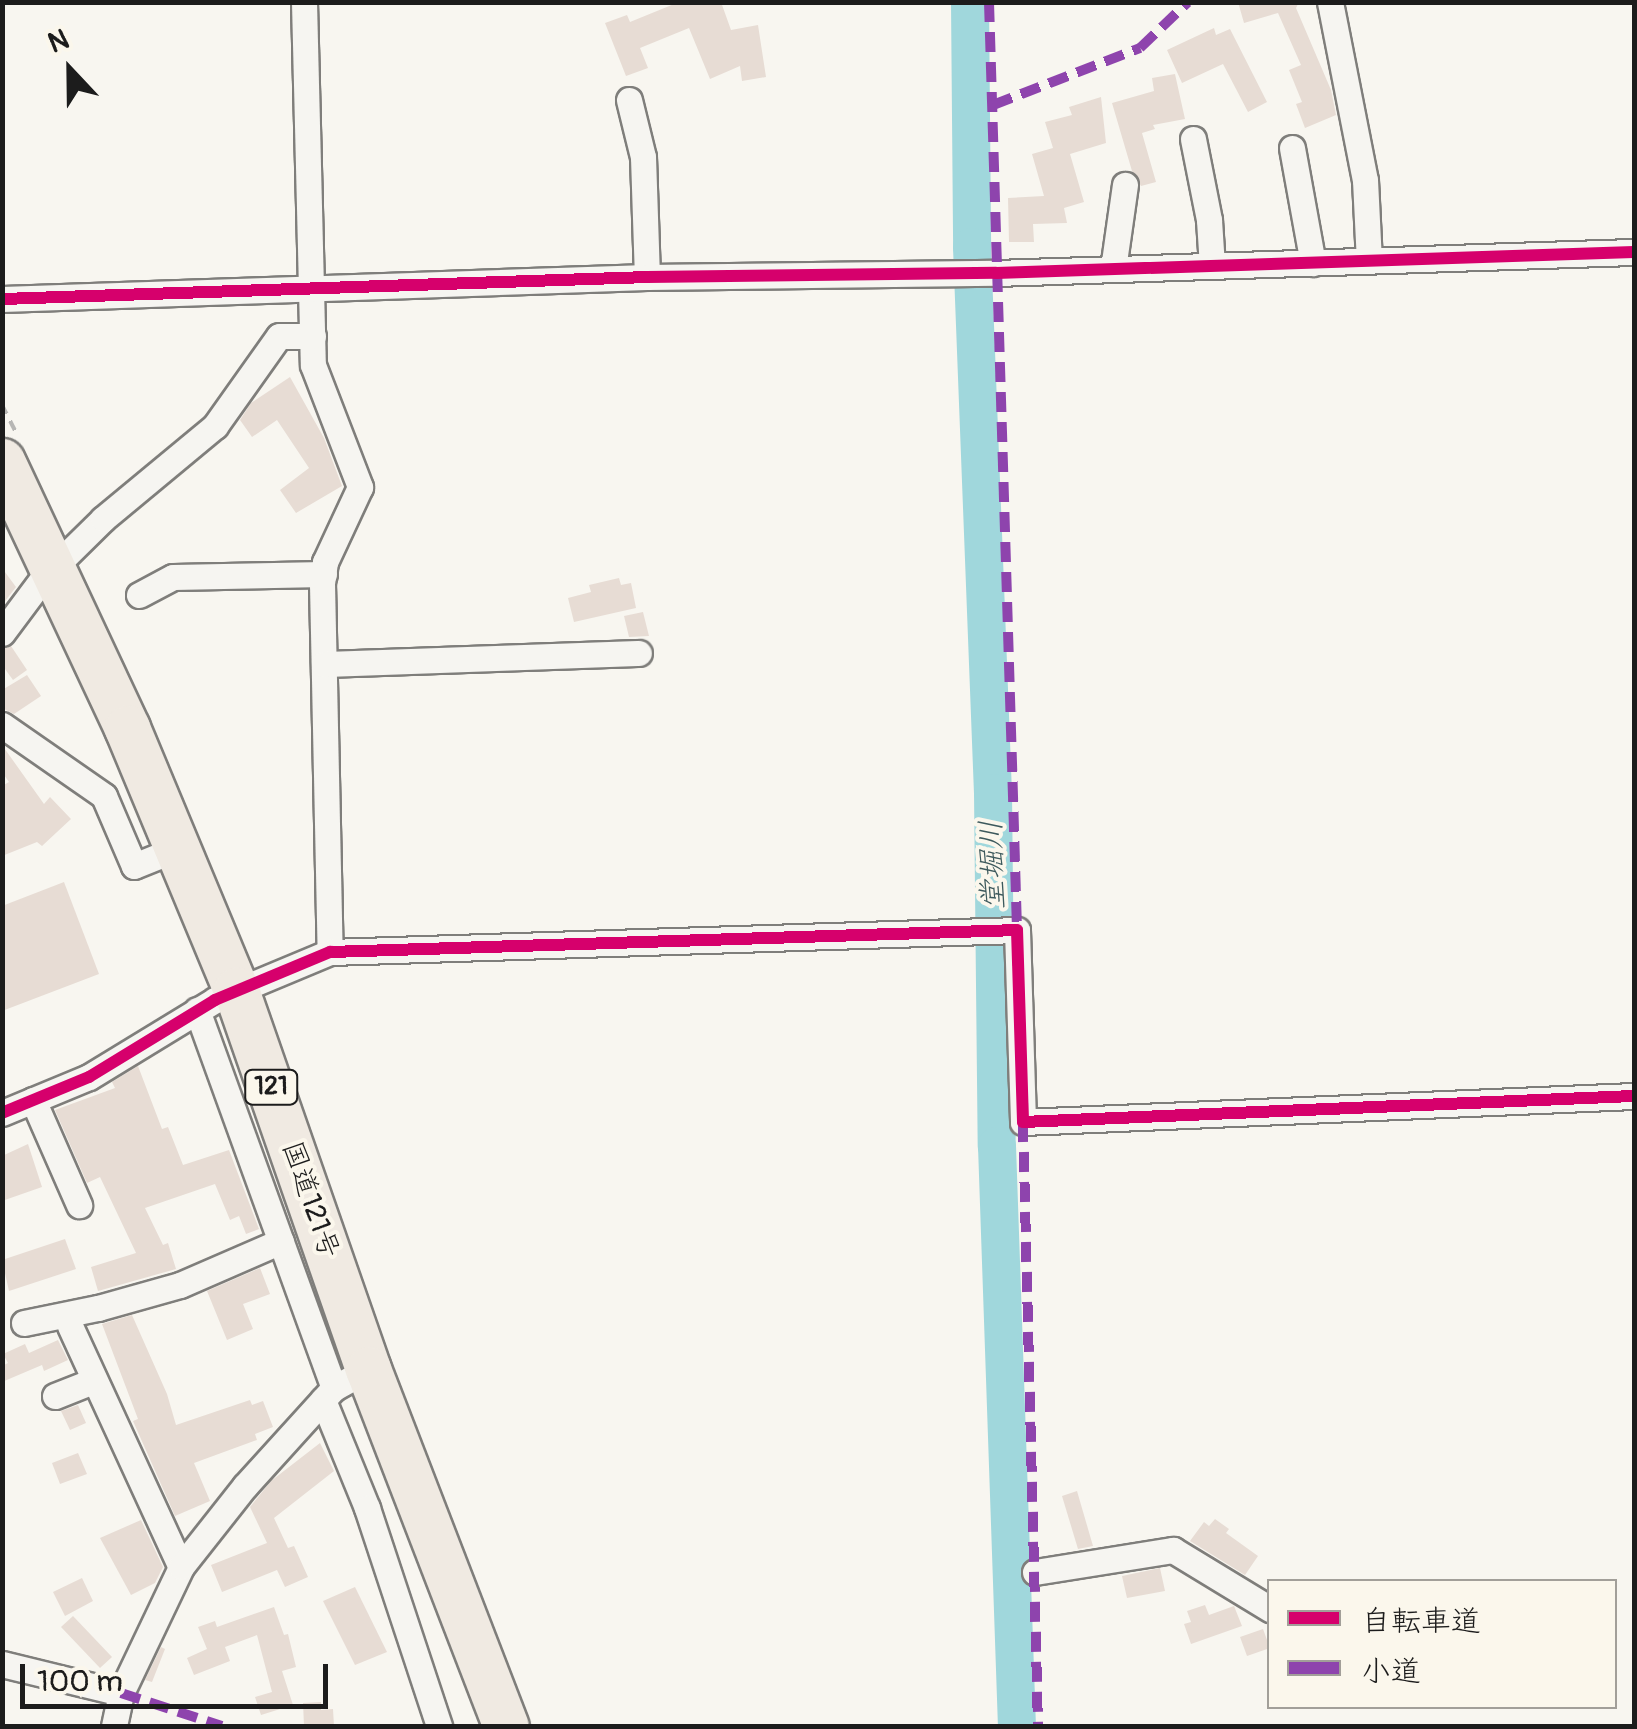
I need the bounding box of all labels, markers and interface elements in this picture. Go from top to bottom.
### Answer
north arrow [20,20,120,120]
text: N [43,22,74,61]
water label: 堂堀川 [973,819,1013,911]
road number: 121 [244,1067,298,1107]
street label: 国道121号 [274,1137,346,1263]
legend [1267,1579,1617,1709]
text: 自転車道 [1361,1603,1481,1640]
scale bar [25,1644,332,1706]
text: 小道 [1361,1653,1421,1690]
text: 100 m [37,1663,123,1700]

